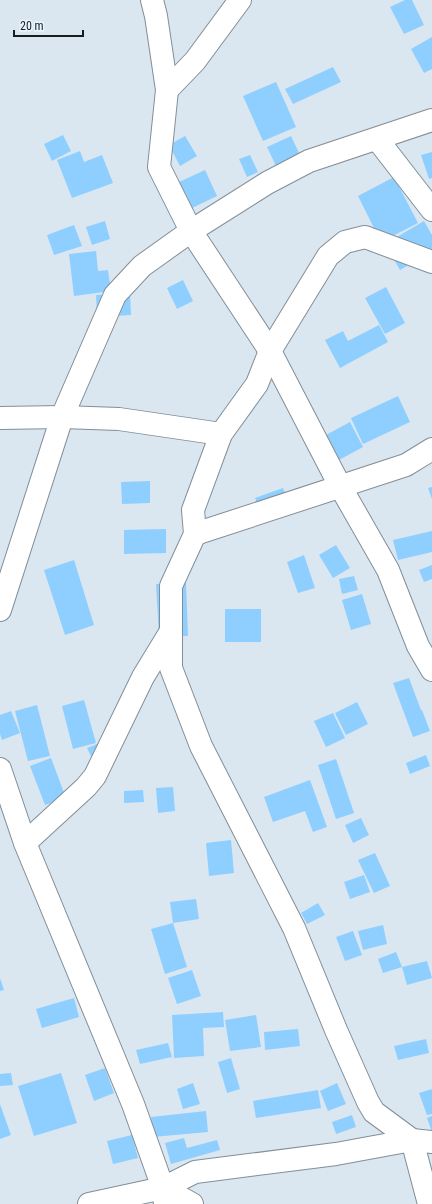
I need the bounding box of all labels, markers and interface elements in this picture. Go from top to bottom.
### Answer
scale bar [14,12,83,38]
text: 20 m [20,19,44,33]

